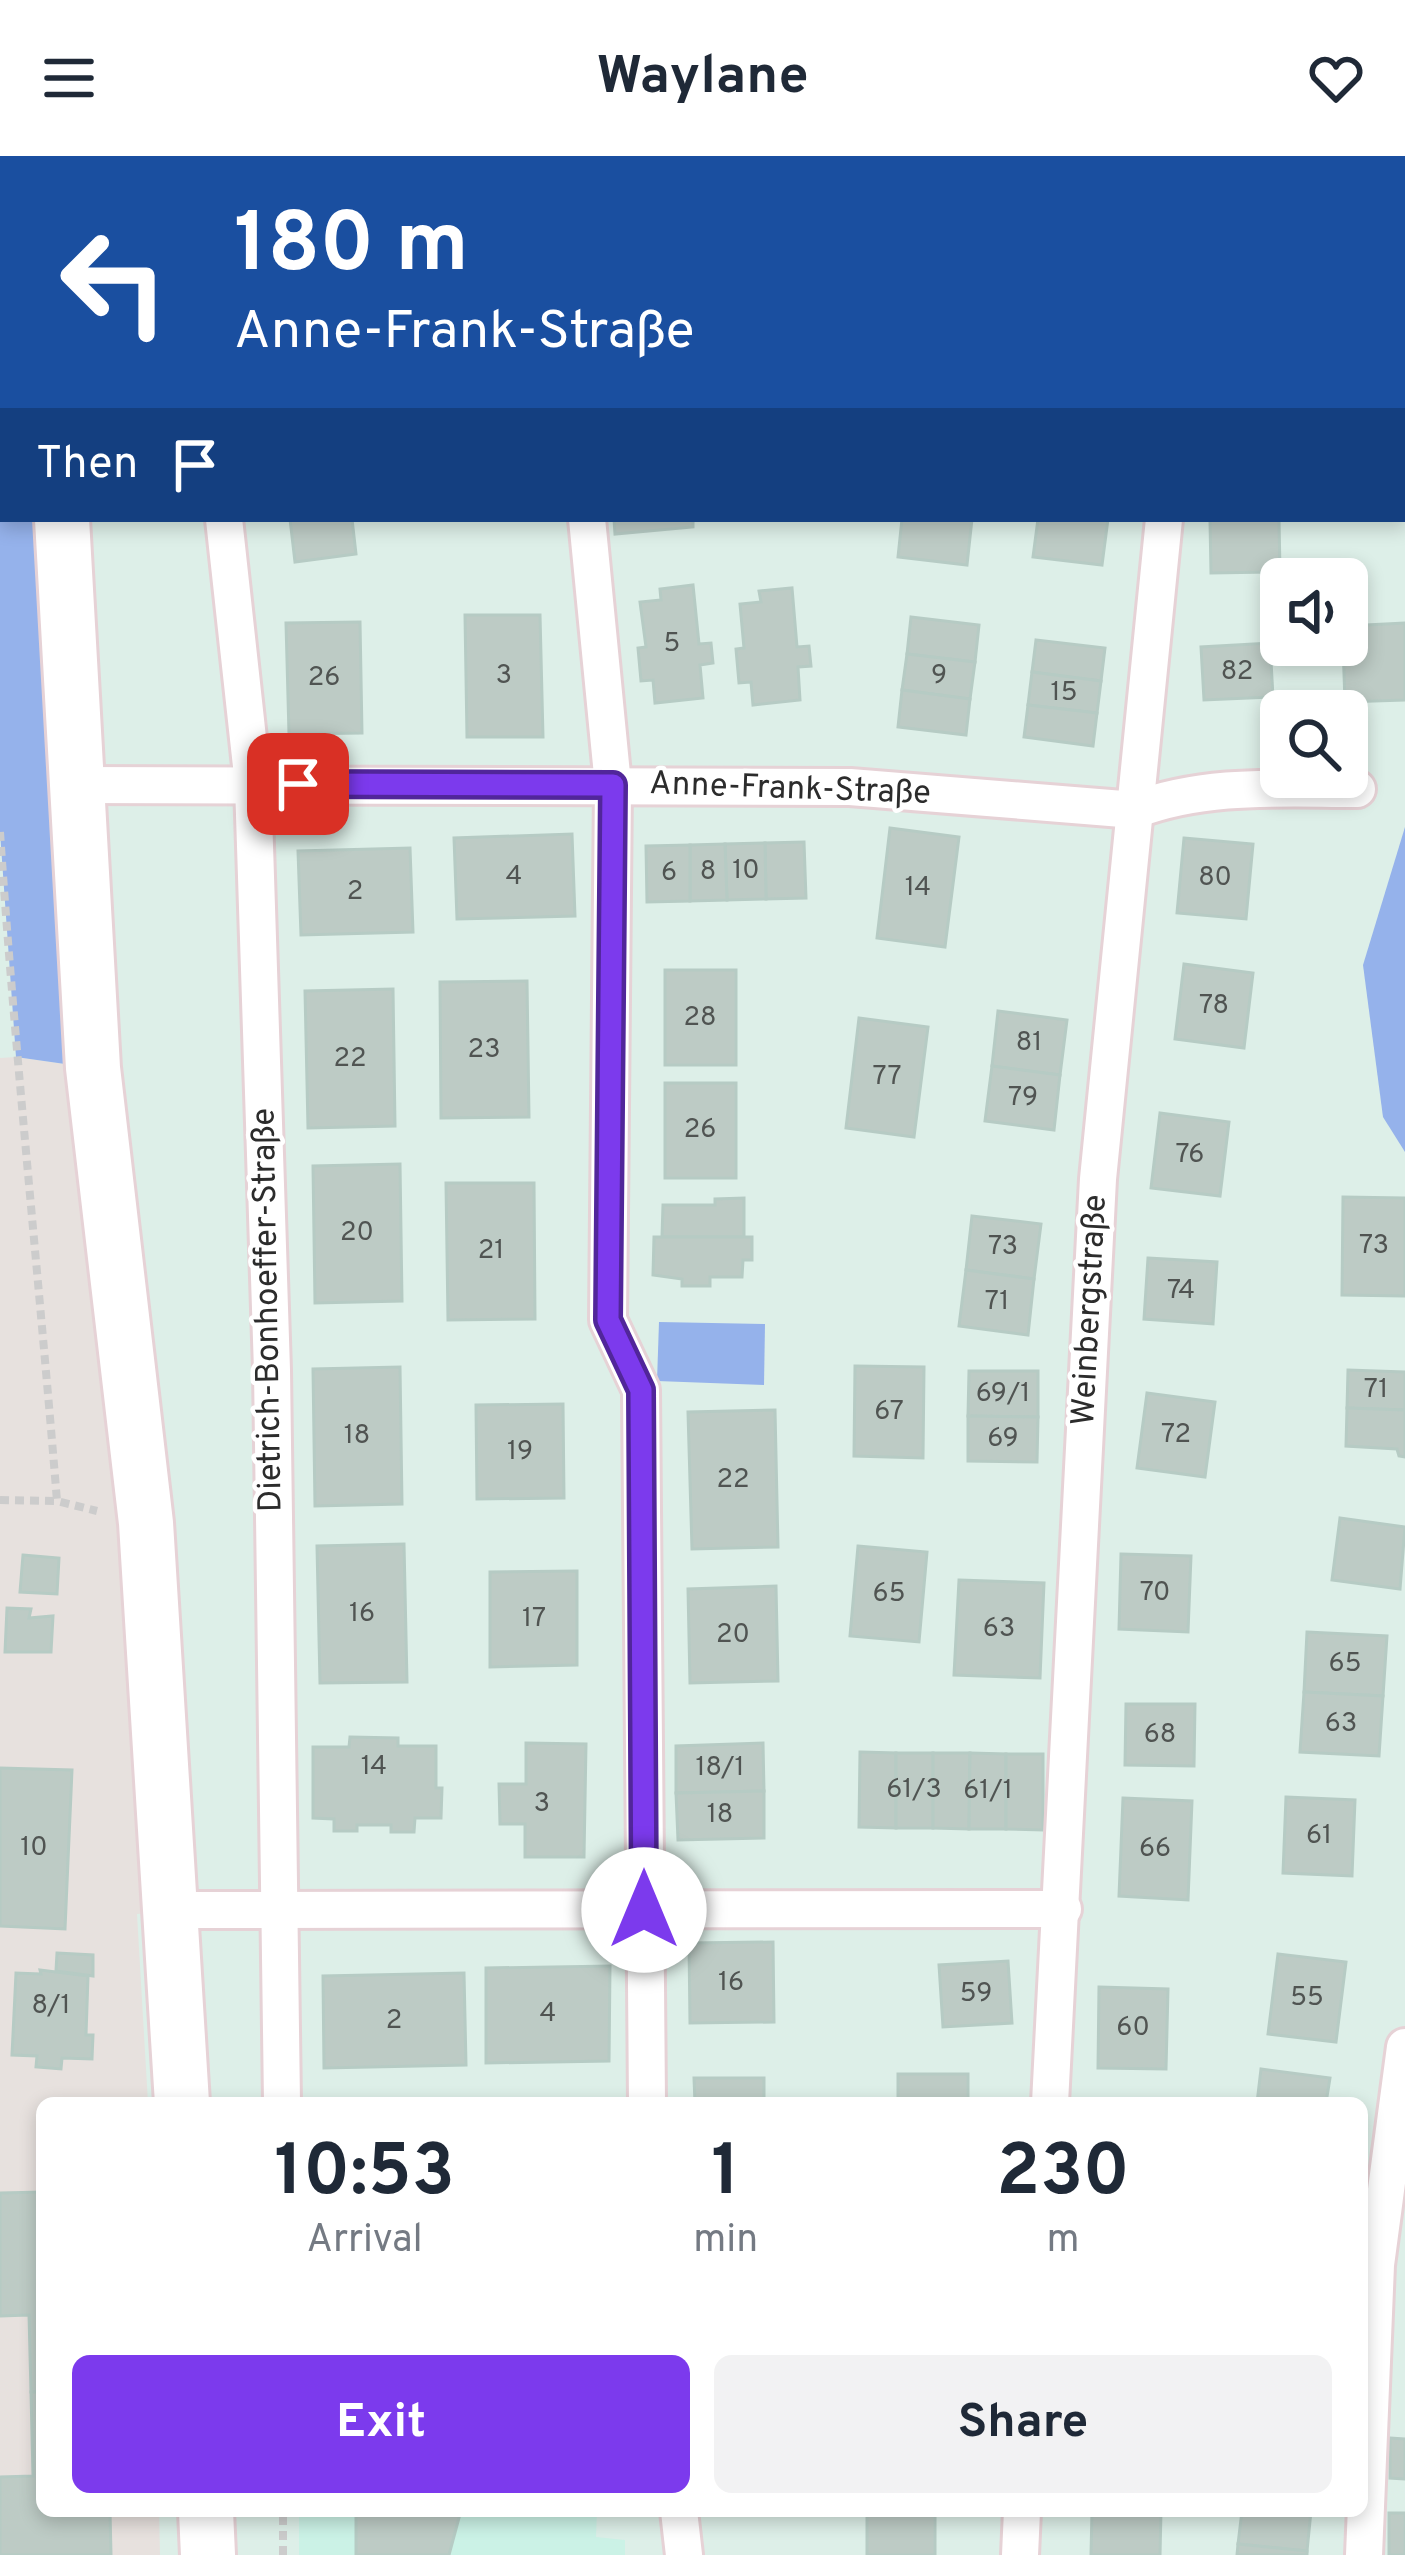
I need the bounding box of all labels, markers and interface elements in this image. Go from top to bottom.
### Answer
text: Waylane [596,44,809,113]
icon: menu [36,45,102,111]
icon: heart [1303,45,1369,111]
text: 180 m [234,195,469,301]
icon: left [36,204,192,360]
text: Anne-Frank-Straße [234,299,695,368]
icon: arrive [162,432,228,498]
text: Then [36,437,138,494]
map controls [1260,558,1368,798]
button: sound [1260,558,1368,666]
house number: 5 [664,627,680,661]
house number: 82 [1221,655,1253,689]
house number: 3 [496,659,512,693]
house number: 9 [931,659,947,693]
house number: 26 [308,661,340,695]
house number: 15 [1051,676,1077,710]
button: search [1260,690,1368,798]
pin [247,733,349,835]
icon: arrive [265,751,331,817]
street label: Anne-Frank-Straße [649,764,931,816]
house number: 10 [732,854,760,888]
house number: 8 [700,855,716,889]
house number: 6 [661,856,677,890]
house number: 4 [506,860,522,894]
house number: 80 [1198,861,1232,895]
house number: 14 [905,871,931,905]
house number: 2 [347,875,363,909]
house number: 78 [1199,989,1229,1023]
house number: 28 [683,1001,717,1035]
house number: 81 [1016,1026,1042,1060]
house number: 23 [468,1033,500,1067]
house number: 22 [333,1042,367,1076]
house number: 77 [872,1060,902,1094]
house number: 79 [1008,1081,1038,1115]
street label: Dietrich-Bonhoeffer-Straße [244,1108,294,1512]
house number: 26 [684,1113,716,1147]
house number: 76 [1176,1138,1204,1172]
street label: Weinbergstraße [1064,1193,1118,1427]
house number: 20 [340,1216,374,1250]
house number: 73 [1359,1229,1389,1263]
house number: 73 [988,1230,1018,1264]
house number: 21 [478,1234,504,1268]
house number: 74 [1167,1274,1195,1308]
house number: 71 [985,1285,1009,1319]
house number: 71 [1364,1373,1388,1407]
house number: 69/1 [976,1377,1030,1411]
house number: 67 [874,1395,904,1429]
house number: 72 [1161,1418,1191,1452]
house number: 18 [344,1419,370,1453]
house number: 69 [987,1422,1019,1456]
house number: 19 [507,1435,533,1469]
house number: 22 [716,1463,750,1497]
house number: 70 [1140,1576,1170,1610]
house number: 65 [873,1577,905,1611]
house number: 16 [349,1597,375,1631]
house number: 17 [522,1602,546,1636]
house number: 63 [983,1612,1015,1646]
house number: 20 [716,1618,750,1652]
house number: 65 [1329,1647,1361,1681]
house number: 63 [1325,1707,1357,1741]
house number: 68 [1144,1718,1176,1752]
house number: 14 [361,1750,387,1784]
house number: 18/1 [695,1751,745,1785]
house number: 61/3 [886,1773,942,1807]
house number: 61/1 [963,1774,1013,1808]
house number: 3 [534,1787,550,1821]
house number: 18 [707,1798,733,1832]
house number: 61 [1306,1819,1332,1853]
house number: 10 [20,1831,48,1865]
house number: 66 [1139,1832,1171,1866]
position arrow [581,1847,707,1973]
house number: 16 [718,1966,744,2000]
house number: 59 [960,1977,992,2011]
house number: 55 [1290,1981,1324,2015]
house number: 8/1 [32,1989,71,2023]
house number: 4 [540,1997,556,2031]
house number: 2 [386,2004,402,2038]
house number: 60 [1116,2011,1150,2045]
text: 10:53 [274,2129,455,2221]
text: 1 [711,2129,740,2221]
text: 230 [996,2129,1130,2221]
text: Arrival [306,2217,423,2266]
text: min [693,2217,758,2266]
text: m [1047,2217,1080,2266]
button: Exit [72,2355,690,2493]
button: Share [714,2355,1332,2493]

